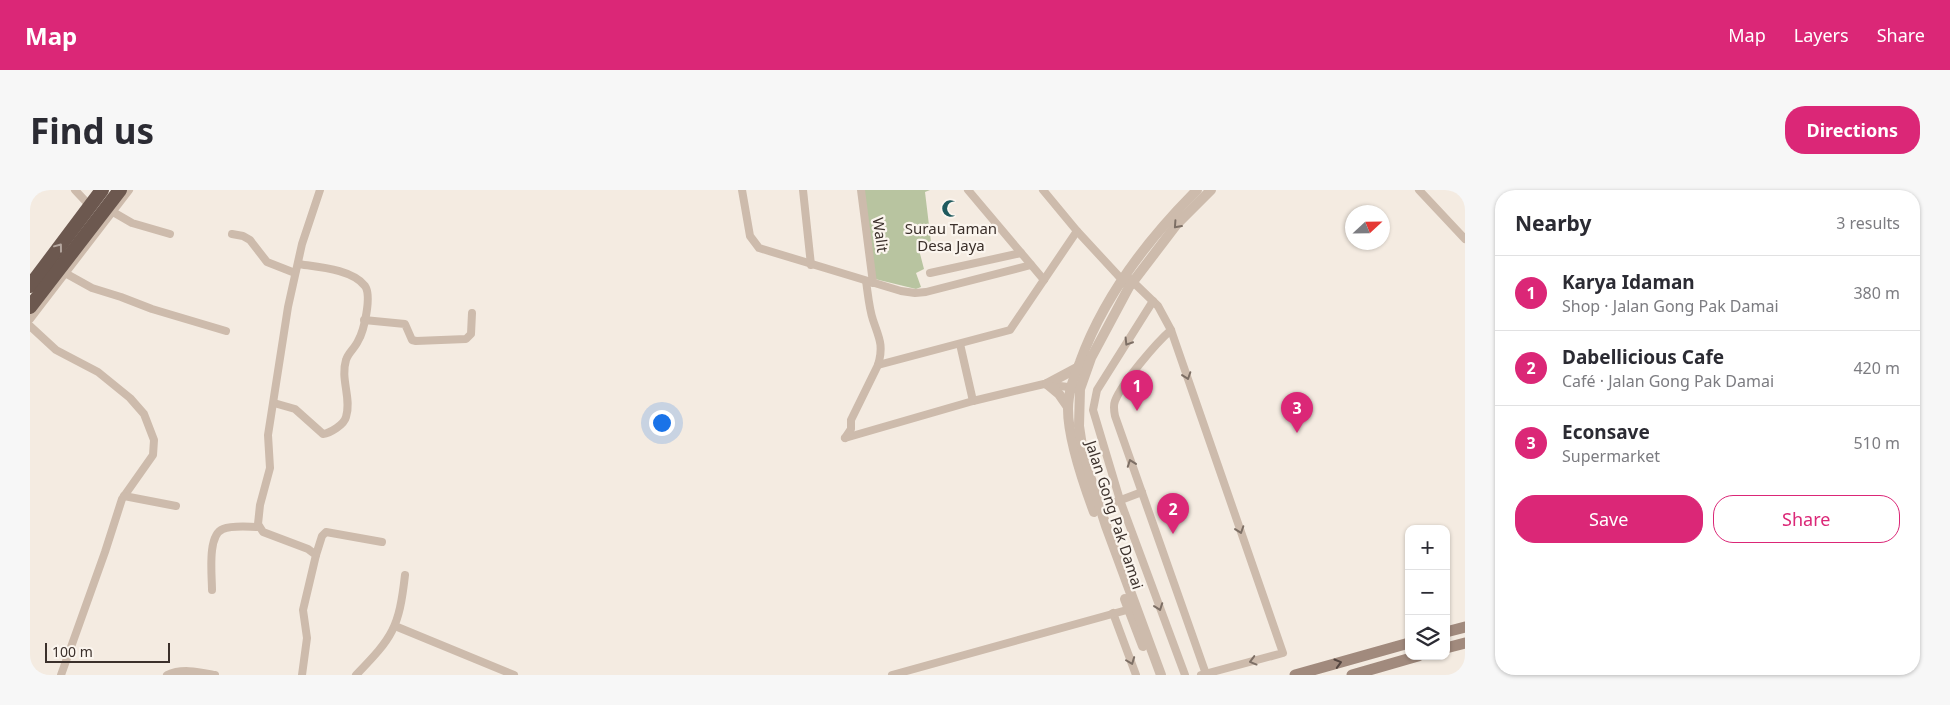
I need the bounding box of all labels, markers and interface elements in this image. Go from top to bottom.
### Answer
text: Map [25,19,77,52]
text: Map [1728,23,1766,47]
text: Layers [1794,23,1849,47]
text: Share [1877,23,1925,47]
button: Directions [1785,106,1920,154]
text: Find us [30,107,154,154]
mosque icon: Surau Taman Desa Jaya [941,198,961,218]
north arrow [1345,205,1390,250]
text: Nearby [1515,209,1591,237]
text: 3 results [1836,212,1900,234]
street label: Walit [869,216,893,254]
place label: Surau Taman Desa Jaya [905,218,997,255]
one-way arrow [1174,220,1183,229]
one-way arrow [54,244,62,253]
text: Karya Idaman [1562,269,1695,295]
text: 1 [1526,282,1536,304]
text: 380 m [1853,282,1900,304]
text: Shop · Jalan Gong Pak Damai [1562,295,1779,317]
one-way arrow [1124,337,1134,346]
text: Dabellicious Cafe [1562,344,1724,370]
text: 2 [1526,357,1536,379]
text: 420 m [1853,357,1900,379]
pin: 1 [1121,370,1153,411]
text: Café · Jalan Gong Pak Damai [1562,370,1774,392]
one-way arrow [1182,371,1192,380]
pin: 3 [1281,392,1313,433]
your location [649,410,675,436]
text: Econsave [1562,419,1650,445]
text: 3 [1526,432,1536,454]
text: 510 m [1853,432,1900,454]
street label: Jalan Gong Pak Damai [1081,436,1148,592]
text: Supermarket [1562,445,1660,467]
one-way arrow [1127,459,1137,468]
pin: 2 [1157,493,1189,534]
button: Save [1515,495,1703,543]
button: Share [1713,495,1900,543]
one-way arrow [1234,525,1244,533]
map controls [1405,525,1450,660]
button: + [1405,525,1450,570]
button: − [1405,570,1450,615]
one-way arrow [1153,602,1163,611]
button: layers [1405,615,1450,660]
scale bar [45,640,170,663]
text: 100 m [52,642,93,661]
one-way arrow [1248,655,1257,666]
one-way arrow [1125,656,1135,664]
one-way arrow [1334,658,1342,668]

